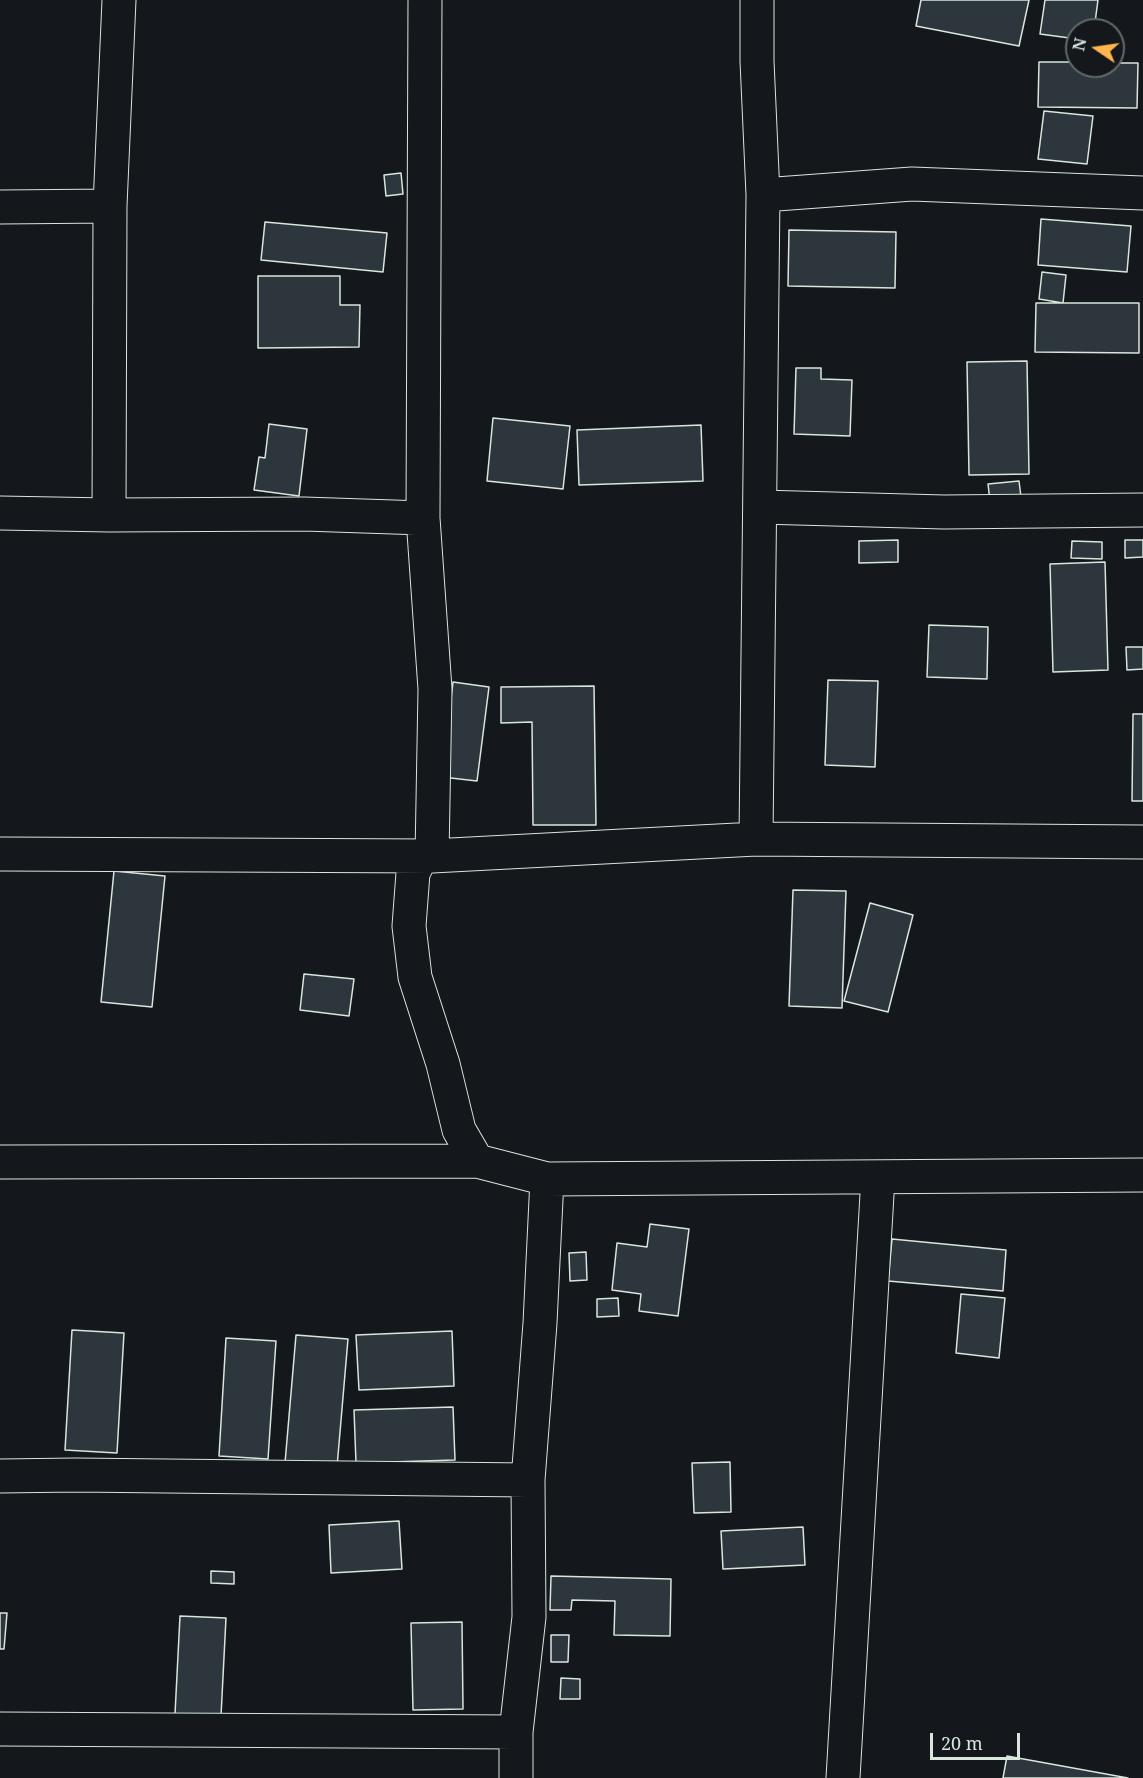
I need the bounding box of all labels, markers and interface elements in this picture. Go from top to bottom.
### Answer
north arrow [1065,18,1125,78]
text: N [1067,36,1092,53]
scale bar [933,1721,1023,1759]
text: 20 m [941,1731,983,1755]

